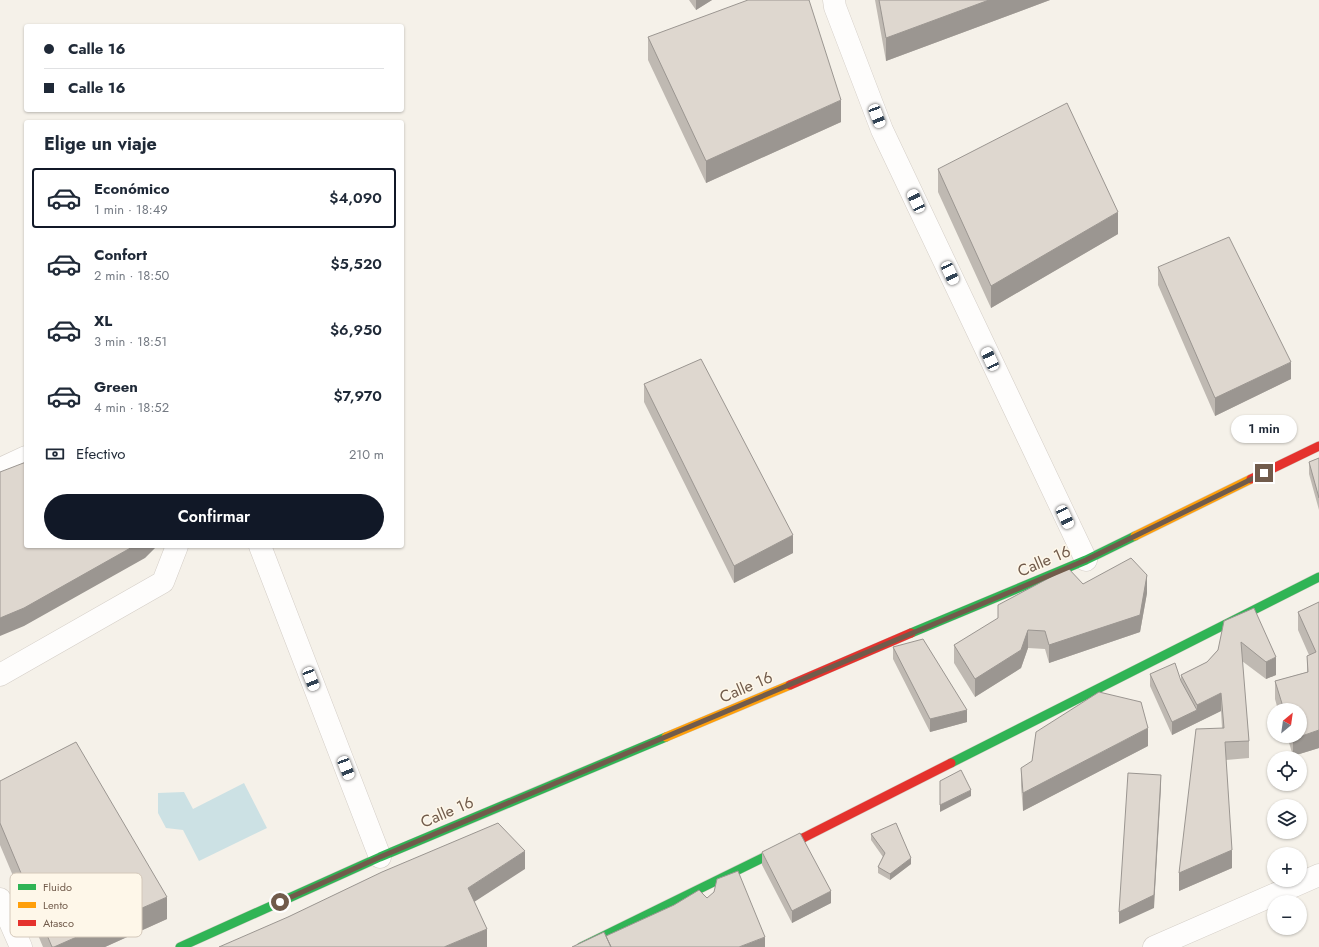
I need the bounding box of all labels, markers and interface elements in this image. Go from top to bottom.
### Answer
text: Calle 16 [68,38,125,60]
text: Calle 16 [68,77,125,99]
car [867,103,887,129]
text: Elige un viaje [44,131,157,157]
text: Económico [94,178,169,200]
icon: car [46,180,82,216]
text: $4,090 [329,187,382,209]
car [905,188,927,214]
text: 1 min · 18:49 [94,200,168,219]
text: Confort [94,244,147,266]
icon: car [46,246,82,282]
text: $5,520 [330,253,382,275]
car [939,260,961,286]
text: 2 min · 18:50 [94,266,169,285]
text: XL [94,310,112,332]
icon: car [46,312,82,348]
text: $6,950 [330,319,382,341]
text: 3 min · 18:51 [94,332,167,351]
car [979,346,1001,372]
text: Green [94,376,138,398]
icon: car [46,378,82,414]
text: $7,970 [333,385,382,407]
text: 4 min · 18:52 [94,398,169,417]
callout: 1 min [1231,415,1297,443]
text: 1 min [1248,419,1280,438]
icon: cash [44,443,66,465]
text: Efectivo [76,443,126,465]
text: 210 m [349,445,384,464]
route end [1255,464,1273,482]
button: Confirmar [44,494,384,540]
car [1054,504,1076,530]
street label: Calle 16 [1014,540,1074,582]
car [301,666,321,692]
street label: Calle 16 [716,666,776,708]
north arrow [1267,703,1307,743]
map controls [1267,703,1307,935]
button: locate [1267,751,1307,791]
car [336,755,356,781]
street label: Calle 16 [417,791,477,833]
button: layers [1267,799,1307,839]
button: + [1267,847,1307,887]
legend [10,873,142,937]
text: Fluido [43,879,72,895]
route start [271,893,289,911]
button: − [1267,895,1307,935]
text: Lento [43,897,68,913]
text: Atasco [43,915,74,931]

